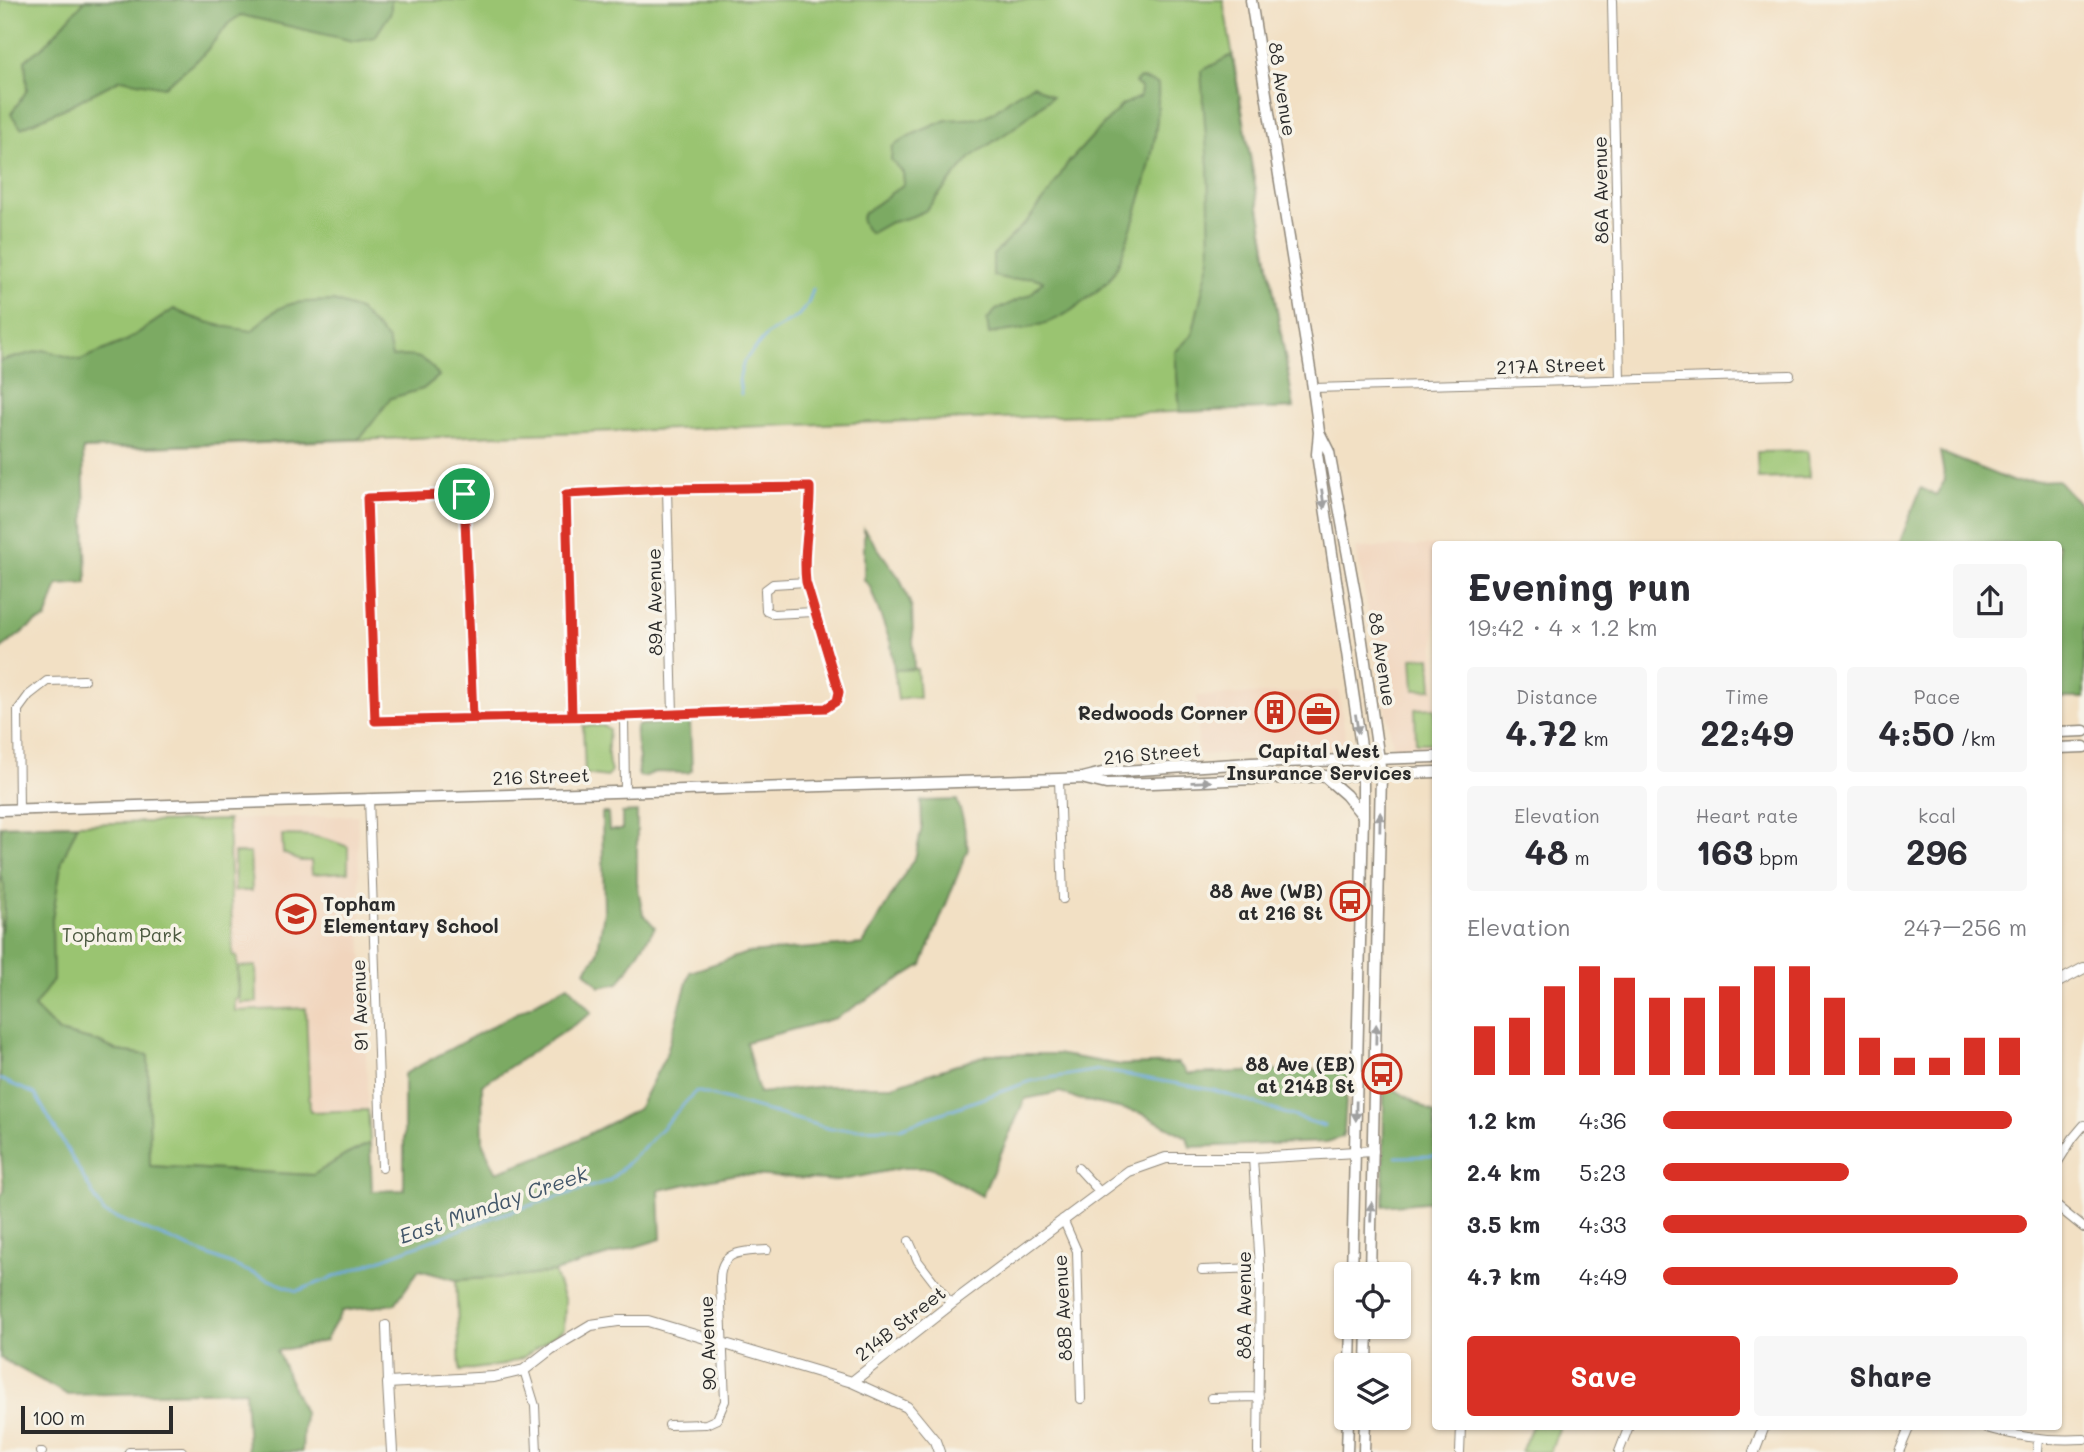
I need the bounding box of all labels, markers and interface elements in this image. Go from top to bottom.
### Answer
street label: 88 Avenue [1263,40,1303,138]
street label: 86A Avenue [1587,136,1613,244]
street label: 217A Street [1496,351,1606,379]
pin [434,464,494,524]
icon: arrive [445,475,483,513]
one-way arrow [1318,489,1329,511]
street label: 89A Avenue [641,548,667,656]
text: Evening run [1467,561,1691,611]
button: share [1953,564,2027,638]
street label: 88 Avenue [1363,610,1403,708]
text: 19:42 · 4 × 1.2 km [1467,612,1658,642]
text: Distance [1516,684,1598,709]
text: Time [1725,684,1769,709]
text: Pace [1914,684,1960,709]
building icon: Redwoods Corner [1254,691,1296,733]
office icon: Capital West Insurance Services [1298,693,1340,735]
place label: Redwoods Corner [1078,700,1248,725]
text: 4.72 [1505,709,1577,755]
text: 22:49 [1700,709,1794,755]
text: 4:50 [1878,709,1954,755]
one-way arrow [1352,713,1363,735]
text: km [1577,726,1609,751]
text: /km [1954,726,1996,751]
street label: 216 Street [1103,736,1201,770]
place label: Capital West Insurance Services [1226,738,1412,785]
street label: 216 Street [492,762,590,790]
one-way arrow [1190,776,1212,787]
text: Elevation [1514,803,1600,828]
text: Heart rate [1696,803,1798,828]
text: kcal [1918,803,1956,828]
one-way arrow [1374,810,1386,832]
text: 48 [1524,828,1568,874]
text: 163 [1696,828,1753,874]
text: 296 [1906,828,1968,874]
text: m [1568,845,1590,870]
text: bpm [1753,845,1798,870]
place label: 88 Ave (WB) at 216 St [1209,878,1323,925]
bus stop icon: 88 Ave (WB) at 216 St [1329,880,1371,922]
place label: Topham Elementary School [323,891,499,938]
school or university icon: Topham Elementary School [275,893,317,935]
text: Elevation [1467,912,1570,942]
text: 247–256 m [1903,912,2027,942]
park label: Topham Park [62,922,182,947]
street label: 91 Avenue [345,959,373,1051]
one-way arrow [1370,1022,1382,1044]
place label: 88 Ave (EB) at 214B St [1246,1051,1355,1098]
bus stop icon: 88 Ave (EB) at 214B St [1361,1053,1403,1095]
one-way arrow [1351,1101,1362,1123]
text: 1.2 km [1467,1105,1536,1135]
text: 4:36 [1579,1105,1627,1135]
text: 2.4 km [1467,1157,1540,1187]
text: 5:23 [1579,1157,1626,1187]
water label: East Munday Creek [395,1159,592,1249]
one-way arrow [1366,1201,1377,1223]
text: 3.5 km [1467,1209,1540,1239]
text: 4:33 [1579,1209,1627,1239]
street label: 88A Avenue [1231,1251,1256,1359]
street label: 88B Avenue [1047,1254,1077,1362]
text: 4.7 km [1467,1261,1540,1291]
text: 4:49 [1579,1261,1627,1291]
map controls [1334,1262,1411,1430]
button: locate [1334,1262,1411,1339]
street label: 214B Street [850,1280,950,1366]
street label: 90 Avenue [693,1295,721,1391]
button: Save [1467,1336,1740,1416]
button: Share [1754,1336,2027,1416]
button: layers [1334,1353,1411,1430]
scale bar [21,1403,173,1435]
text: 100 m [32,1405,85,1430]

